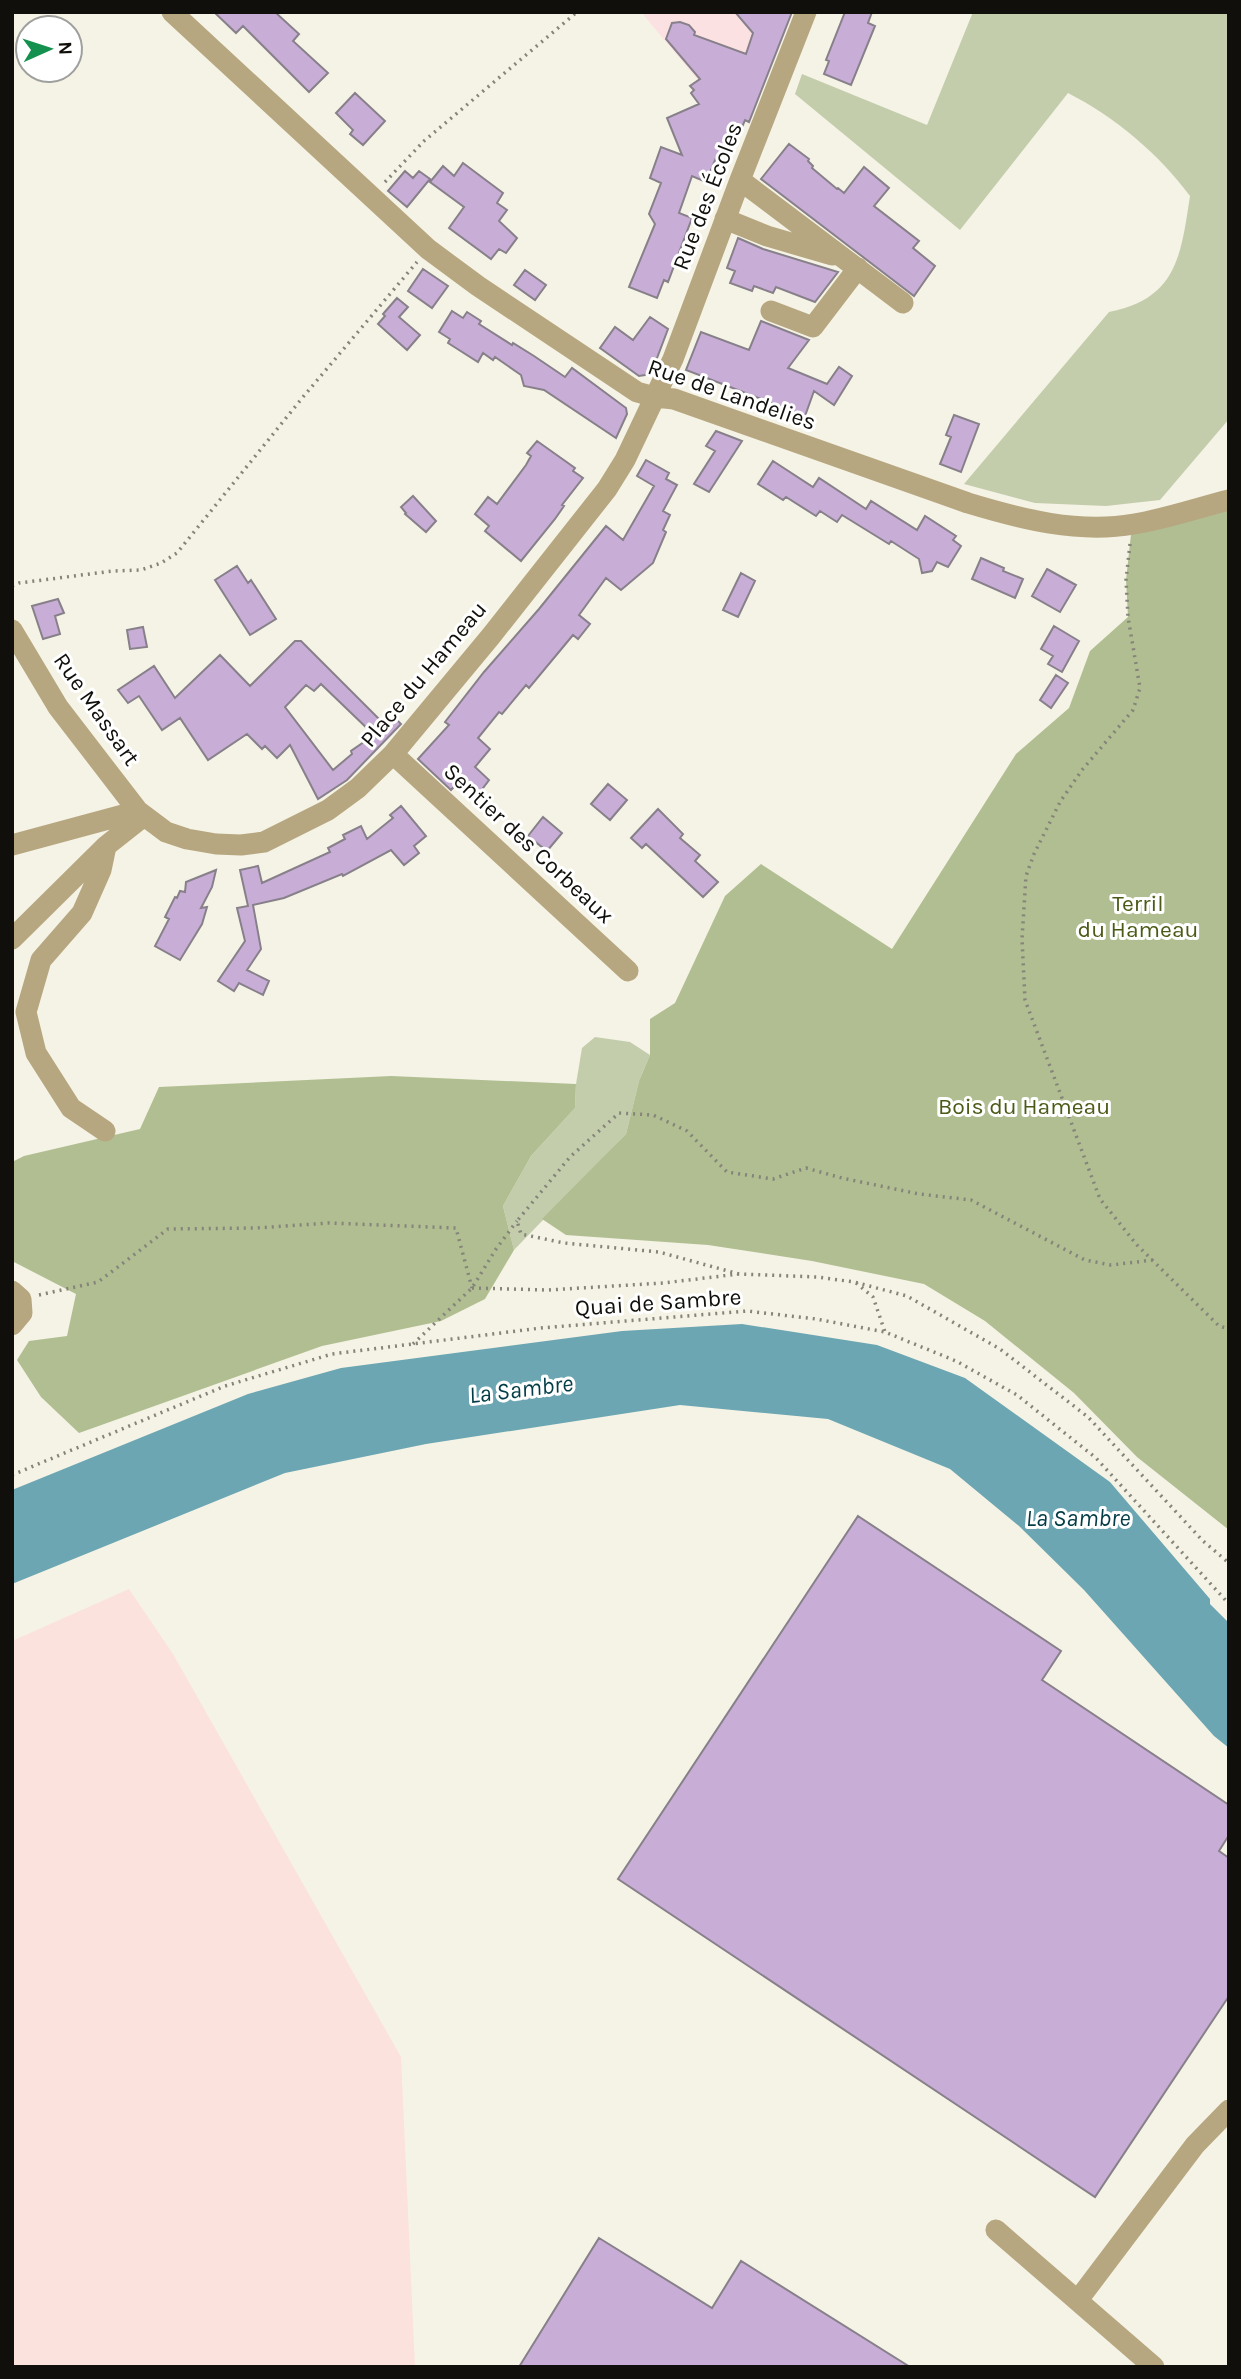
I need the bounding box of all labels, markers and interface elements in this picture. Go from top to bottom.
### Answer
north arrow [14,14,84,84]
text: N [54,41,76,56]
street label: Rue des Écoles [667,119,748,274]
street label: Rue de Landelies [644,353,819,436]
street label: Place du Hameau [355,596,492,753]
street label: Rue Massart [48,648,145,771]
street label: Sentier des Corbeaux [438,758,619,929]
park label: Terril du Hameau [1078,890,1198,943]
park label: Bois du Hameau [938,1093,1110,1120]
street label: Quai de Sambre [574,1283,742,1322]
water label: La Sambre [467,1369,575,1409]
water label: La Sambre [1026,1504,1130,1532]

